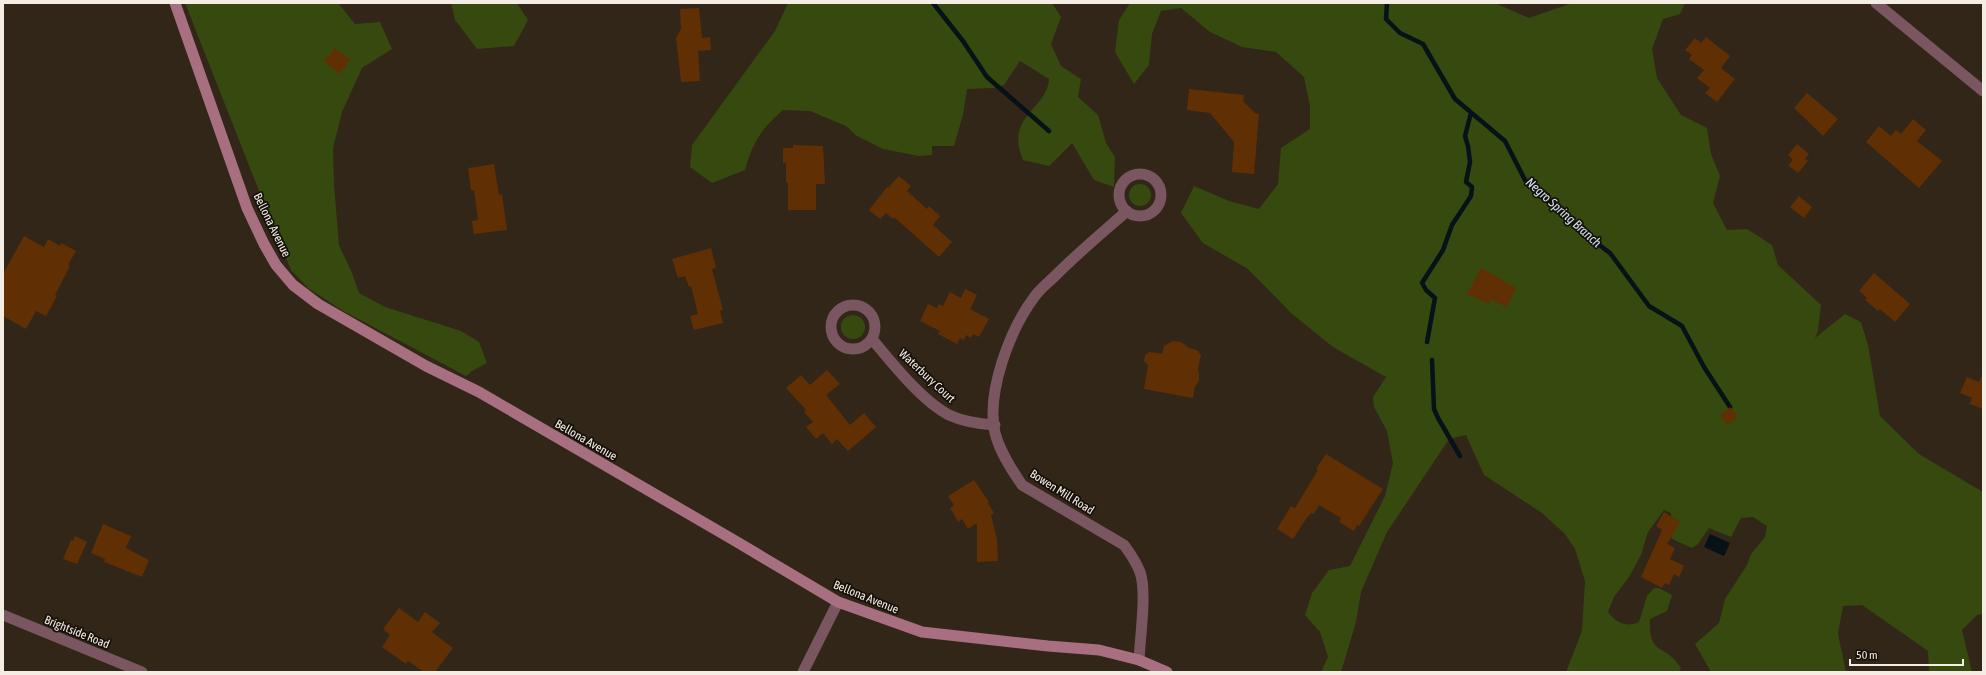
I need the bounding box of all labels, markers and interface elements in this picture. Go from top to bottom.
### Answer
water label: Negro Spring Branch [1523,175,1605,251]
street label: Bellona Avenue [251,191,293,259]
street label: Waterbury Court [896,346,958,406]
street label: Bellona Avenue [553,417,619,463]
street label: Bowen Mill Road [1027,467,1097,517]
street label: Bellona Avenue [831,578,901,616]
street label: Brightside Road [42,613,112,651]
scale bar [1850,641,1963,667]
text: 50 m [1856,648,1878,662]

